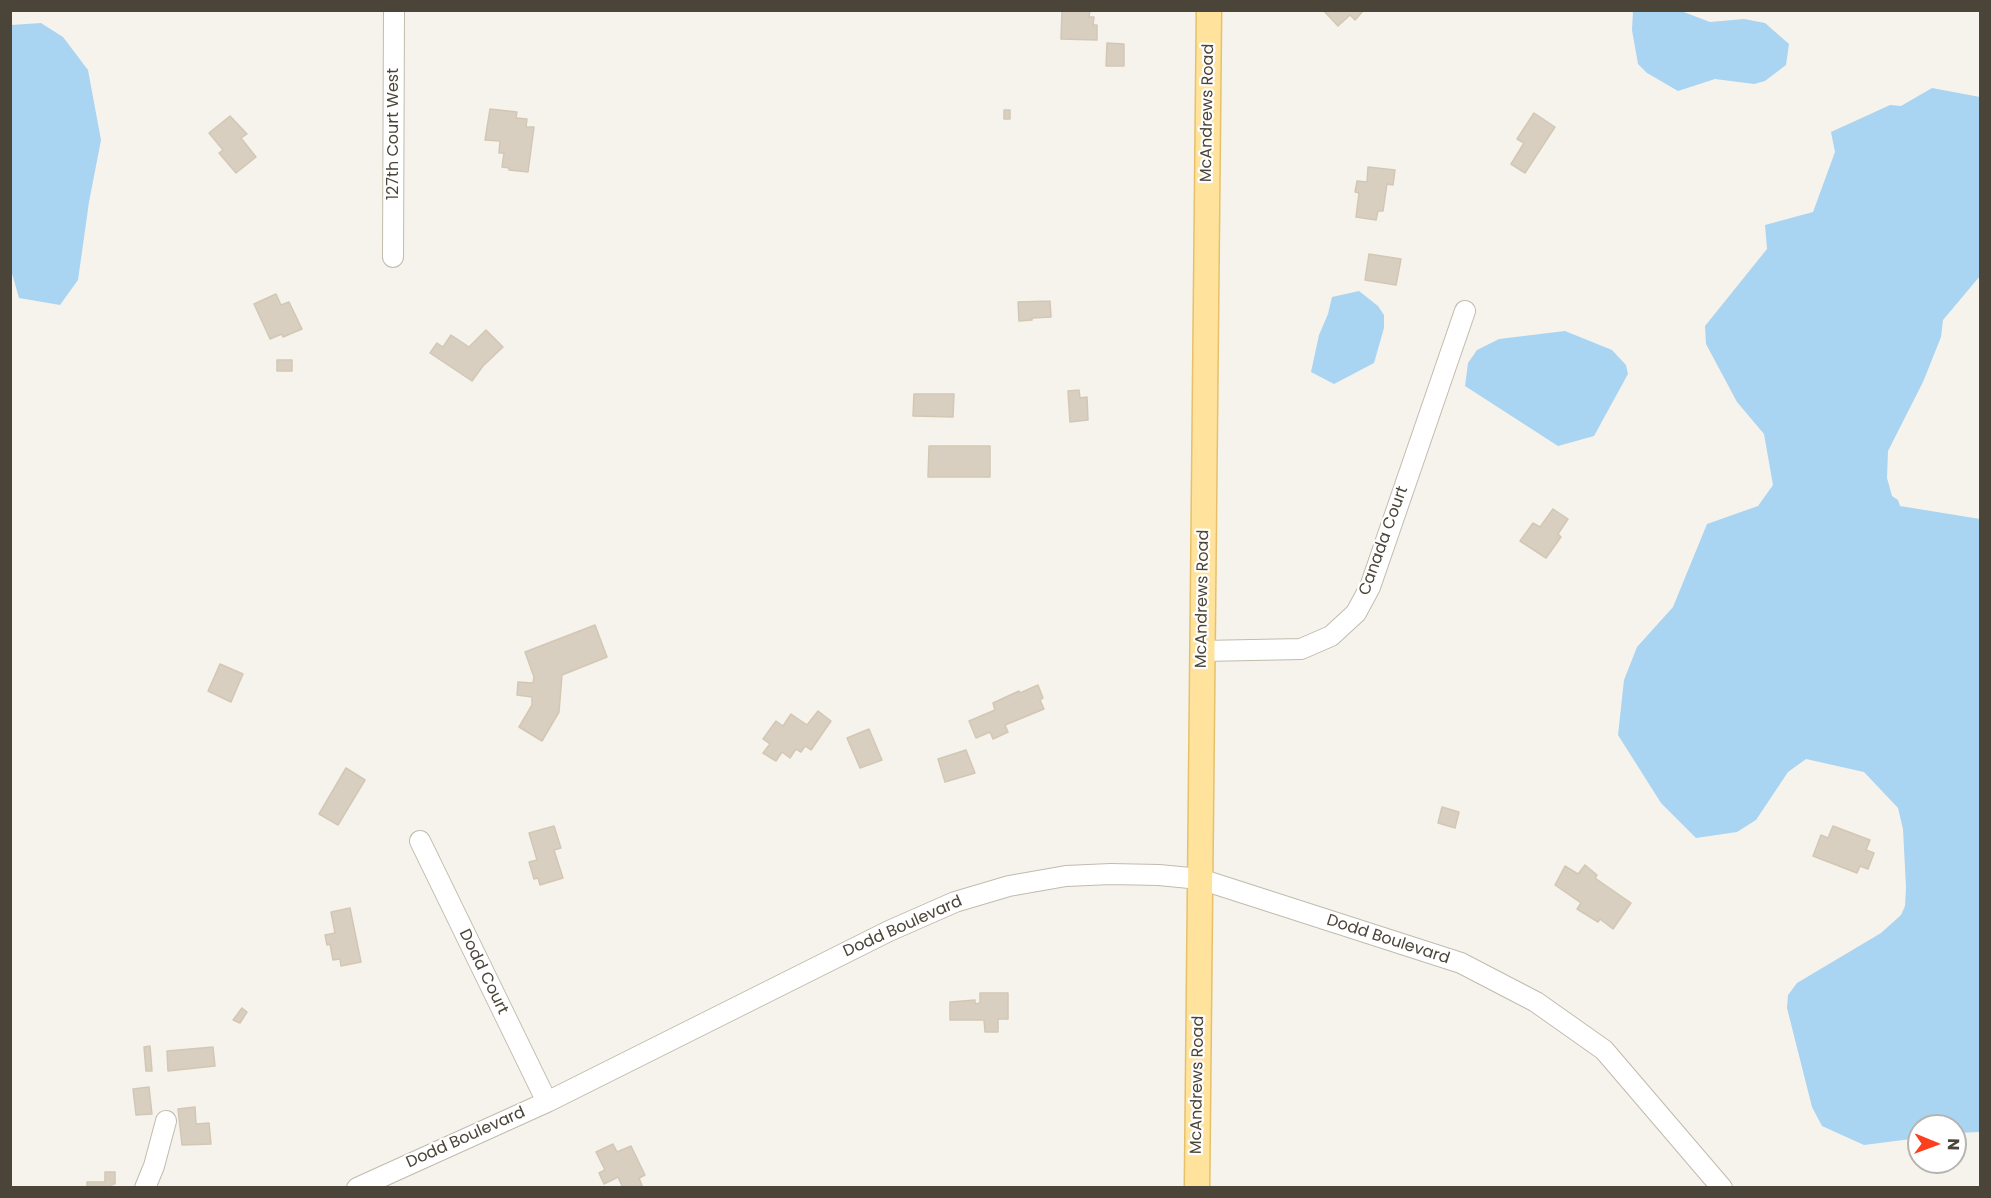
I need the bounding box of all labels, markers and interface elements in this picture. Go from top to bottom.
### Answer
street label: McAndrews Road [1197,44,1219,182]
street label: 127th Court West [384,68,404,200]
street label: Canada Court [1355,484,1413,598]
street label: McAndrews Road [1192,530,1214,668]
street label: Dodd Boulevard [841,892,965,962]
street label: Dodd Boulevard [1324,911,1452,969]
street label: Dodd Court [454,926,512,1018]
street label: McAndrews Road [1187,1016,1209,1154]
street label: Dodd Boulevard [404,1103,528,1173]
north arrow [1907,1114,1967,1174]
text: N [1942,1138,1965,1151]

